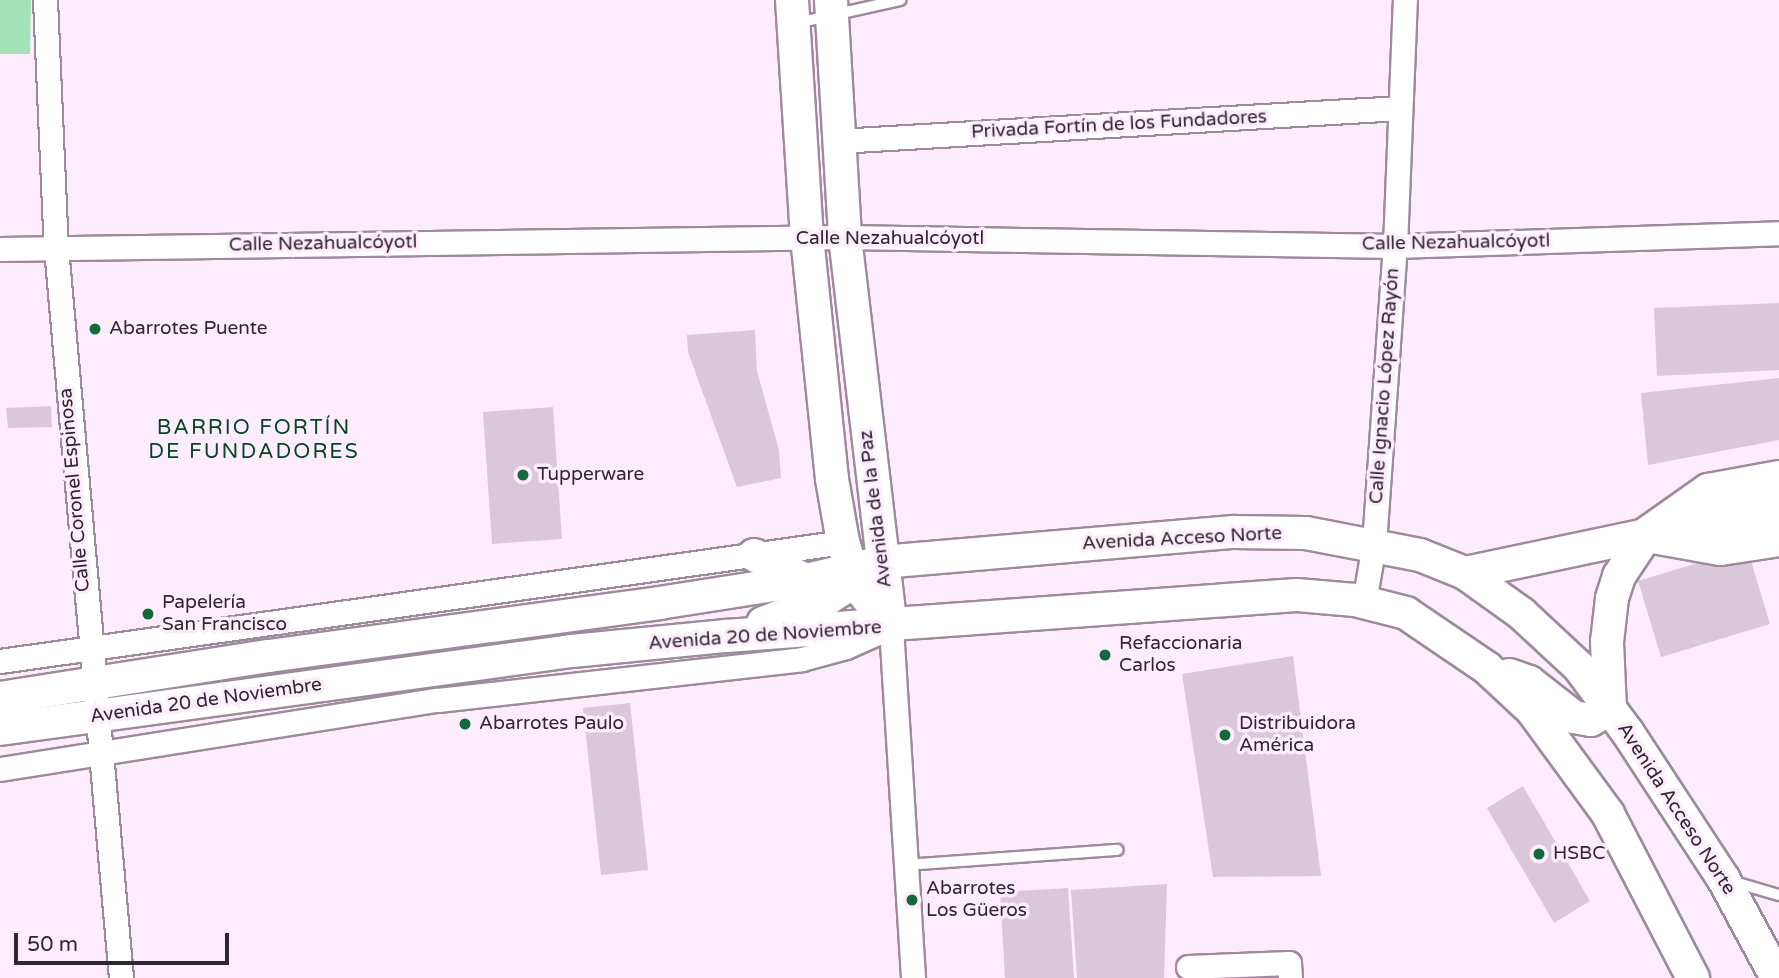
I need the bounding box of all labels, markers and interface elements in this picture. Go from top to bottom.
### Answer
street label: Privada Fortín de los Fundadores [971,106,1267,144]
street label: Calle Nezahualcóyotl [796,228,984,250]
street label: Calle Nezahualcóyotl [1362,230,1550,256]
street label: Calle Nezahualcóyotl [229,231,417,257]
street label: Calle Ignacio López Rayón [1365,267,1405,505]
place label: Abarrotes Puente [109,318,268,340]
marker: Abarrotes Puente [87,321,103,337]
street label: Calle Coronel Espinosa [55,387,95,593]
district label: BARRIO FORTÍN DE FUNDADORES [150,415,358,465]
street label: Avenida de la Paz [855,429,897,589]
place label: Tupperware [537,464,644,486]
marker: Tupperware [515,467,531,483]
street label: Avenida Acceso Norte [1081,522,1283,556]
place label: Papelería San Francisco [162,592,287,636]
marker: Papelería San Francisco [140,606,156,622]
street label: Avenida 20 de Noviembre [648,616,882,656]
place label: Refaccionaria Carlos [1119,633,1242,677]
marker: Refaccionaria Carlos [1097,647,1113,663]
street label: Avenida 20 de Noviembre [89,673,323,729]
place label: Abarrotes Paulo [479,713,624,735]
place label: Distribuidora América [1239,713,1356,757]
marker: Abarrotes Paulo [457,716,473,732]
street label: Avenida Acceso Norte [1612,719,1740,899]
marker: Distribuidora América [1217,727,1233,743]
place label: HSBC [1553,843,1605,865]
marker: HSBC [1531,846,1547,862]
place label: Abarrotes Los Güeros [926,878,1027,922]
marker: Abarrotes Los Güeros [904,892,920,908]
scale bar [18,918,233,962]
text: 50 m [27,932,78,957]

